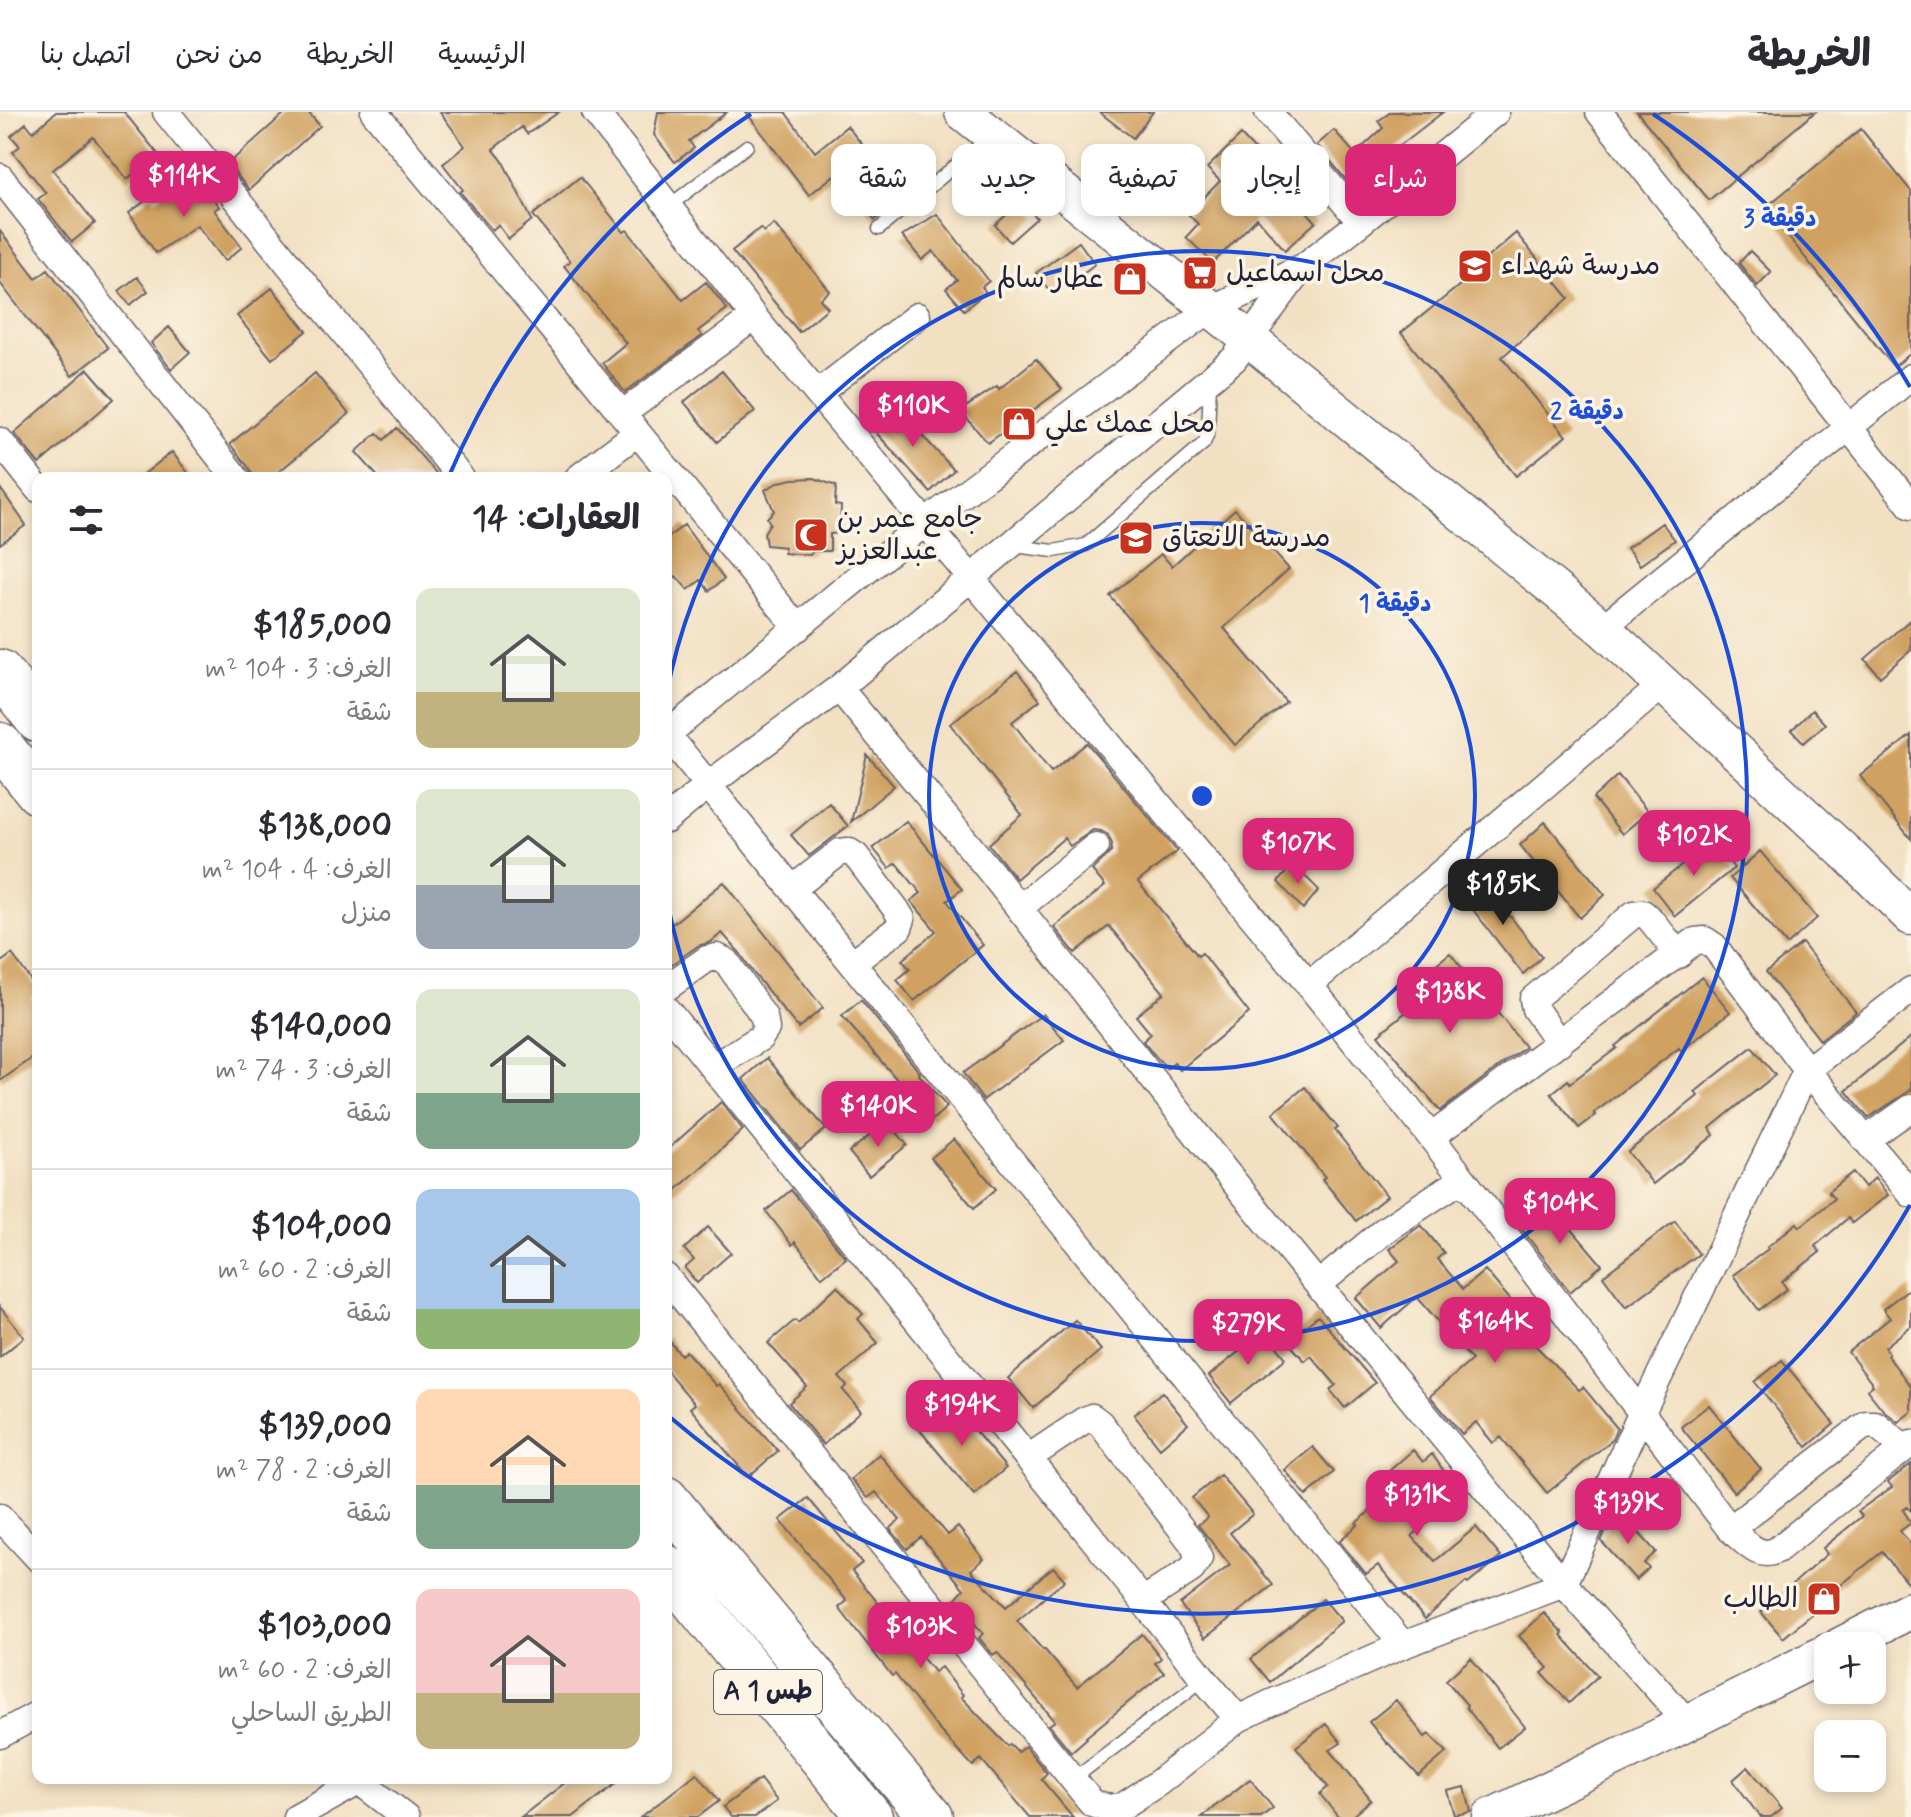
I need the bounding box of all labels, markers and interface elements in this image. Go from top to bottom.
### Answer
text: الخريطة [1747,31,1871,80]
text: اتصل بنا [40,37,131,74]
text: من نحن [175,37,263,74]
text: الخريطة [307,37,394,74]
text: الرئيسية [438,37,526,74]
chip: شقة [831,144,936,216]
chip: جديد [952,144,1065,216]
chip: تصفية [1081,144,1205,216]
chip: إيجار [1221,144,1329,216]
chip: شراء [1345,144,1456,216]
pin: $114K [128,151,240,219]
text: $114K [148,160,220,194]
text: 3 دقيقة [1744,204,1816,235]
school or university icon: مدرسة شهداء [1456,247,1494,285]
place label: مدرسة شهداء [1501,248,1660,285]
supermarket icon: محل اسماعيل [1181,254,1219,292]
place label: محل اسماعيل [1226,255,1385,292]
shop icon: عطار سالم [1111,260,1149,298]
place label: عطار سالم [996,261,1104,299]
pin: $110K [857,381,969,449]
text: $110K [877,390,949,424]
text: 2 دقيقة [1550,397,1624,428]
shop icon: محل عمك علي [1000,405,1038,443]
place label: محل عمك علي [1045,406,1215,447]
text: العقارات: 14 [472,497,640,542]
icon: filters [64,498,108,542]
place label: جامع عمر بن عبدالعزيز [835,501,983,570]
mosque icon: جامع عمر بن عبدالعزيز [792,516,830,554]
school or university icon: مدرسة الانعتاق [1117,519,1155,557]
place label: مدرسة الانعتاق [1162,520,1331,557]
text: 1 دقيقة [1359,589,1431,620]
text: $185,000 [253,603,392,648]
icon: home [480,620,576,716]
text: الغرف: 3 · 104 m² [205,653,392,687]
text: شقة [347,696,392,730]
centre of rings [1188,782,1216,810]
text: $138,000 [258,804,392,849]
pin: $102K [1638,810,1750,878]
pin: $107K [1242,818,1354,886]
text: $102K [1656,819,1732,853]
icon: home [480,821,576,917]
text: $107K [1261,827,1335,861]
text: الغرف: 4 · 104 m² [202,854,392,888]
pin: $185K [1447,859,1559,927]
text: $185K [1466,868,1540,902]
text: منزل [341,897,392,931]
pin: $138K [1394,967,1506,1035]
text: $138K [1415,976,1485,1010]
text: $140,000 [249,1004,392,1049]
icon: home [480,1021,576,1117]
text: الغرف: 3 · 74 m² [215,1054,392,1088]
pin: $140K [822,1081,934,1149]
text: $140K [840,1090,916,1124]
text: شقة [347,1097,392,1131]
pin: $104K [1504,1178,1616,1246]
text: $104K [1522,1187,1598,1221]
text: $104,000 [251,1204,392,1249]
icon: home [480,1221,576,1317]
text: الغرف: 2 · 60 m² [218,1254,392,1288]
text: شقة [347,1297,392,1331]
pin: $164K [1439,1297,1551,1365]
pin: $279K [1192,1299,1304,1367]
text: $164K [1458,1306,1532,1340]
text: $279K [1211,1308,1285,1342]
pin: $194K [906,1380,1018,1448]
text: $194K [924,1389,1000,1423]
text: $139,000 [258,1404,392,1449]
icon: home [480,1421,576,1517]
text: الغرف: 2 · 78 m² [216,1454,392,1488]
pin: $131K [1361,1470,1473,1538]
pin: $139K [1572,1478,1684,1546]
text: $131K [1384,1479,1450,1513]
text: $139K [1593,1487,1663,1521]
text: شقة [347,1497,392,1531]
shop icon: الطالب [1805,1580,1843,1618]
place label: الطالب [1723,1581,1798,1618]
pin: $103K [865,1602,977,1670]
text: $103,000 [257,1604,392,1649]
text: $103K [886,1611,956,1645]
icon: home [480,1621,576,1717]
map controls [1814,1632,1886,1792]
button: + [1814,1632,1886,1704]
text: الغرف: 2 · 60 m² [218,1654,392,1688]
road number: A 1 طس [714,1670,822,1714]
text: الطريق الساحلي [231,1697,392,1731]
button: − [1814,1720,1886,1792]

